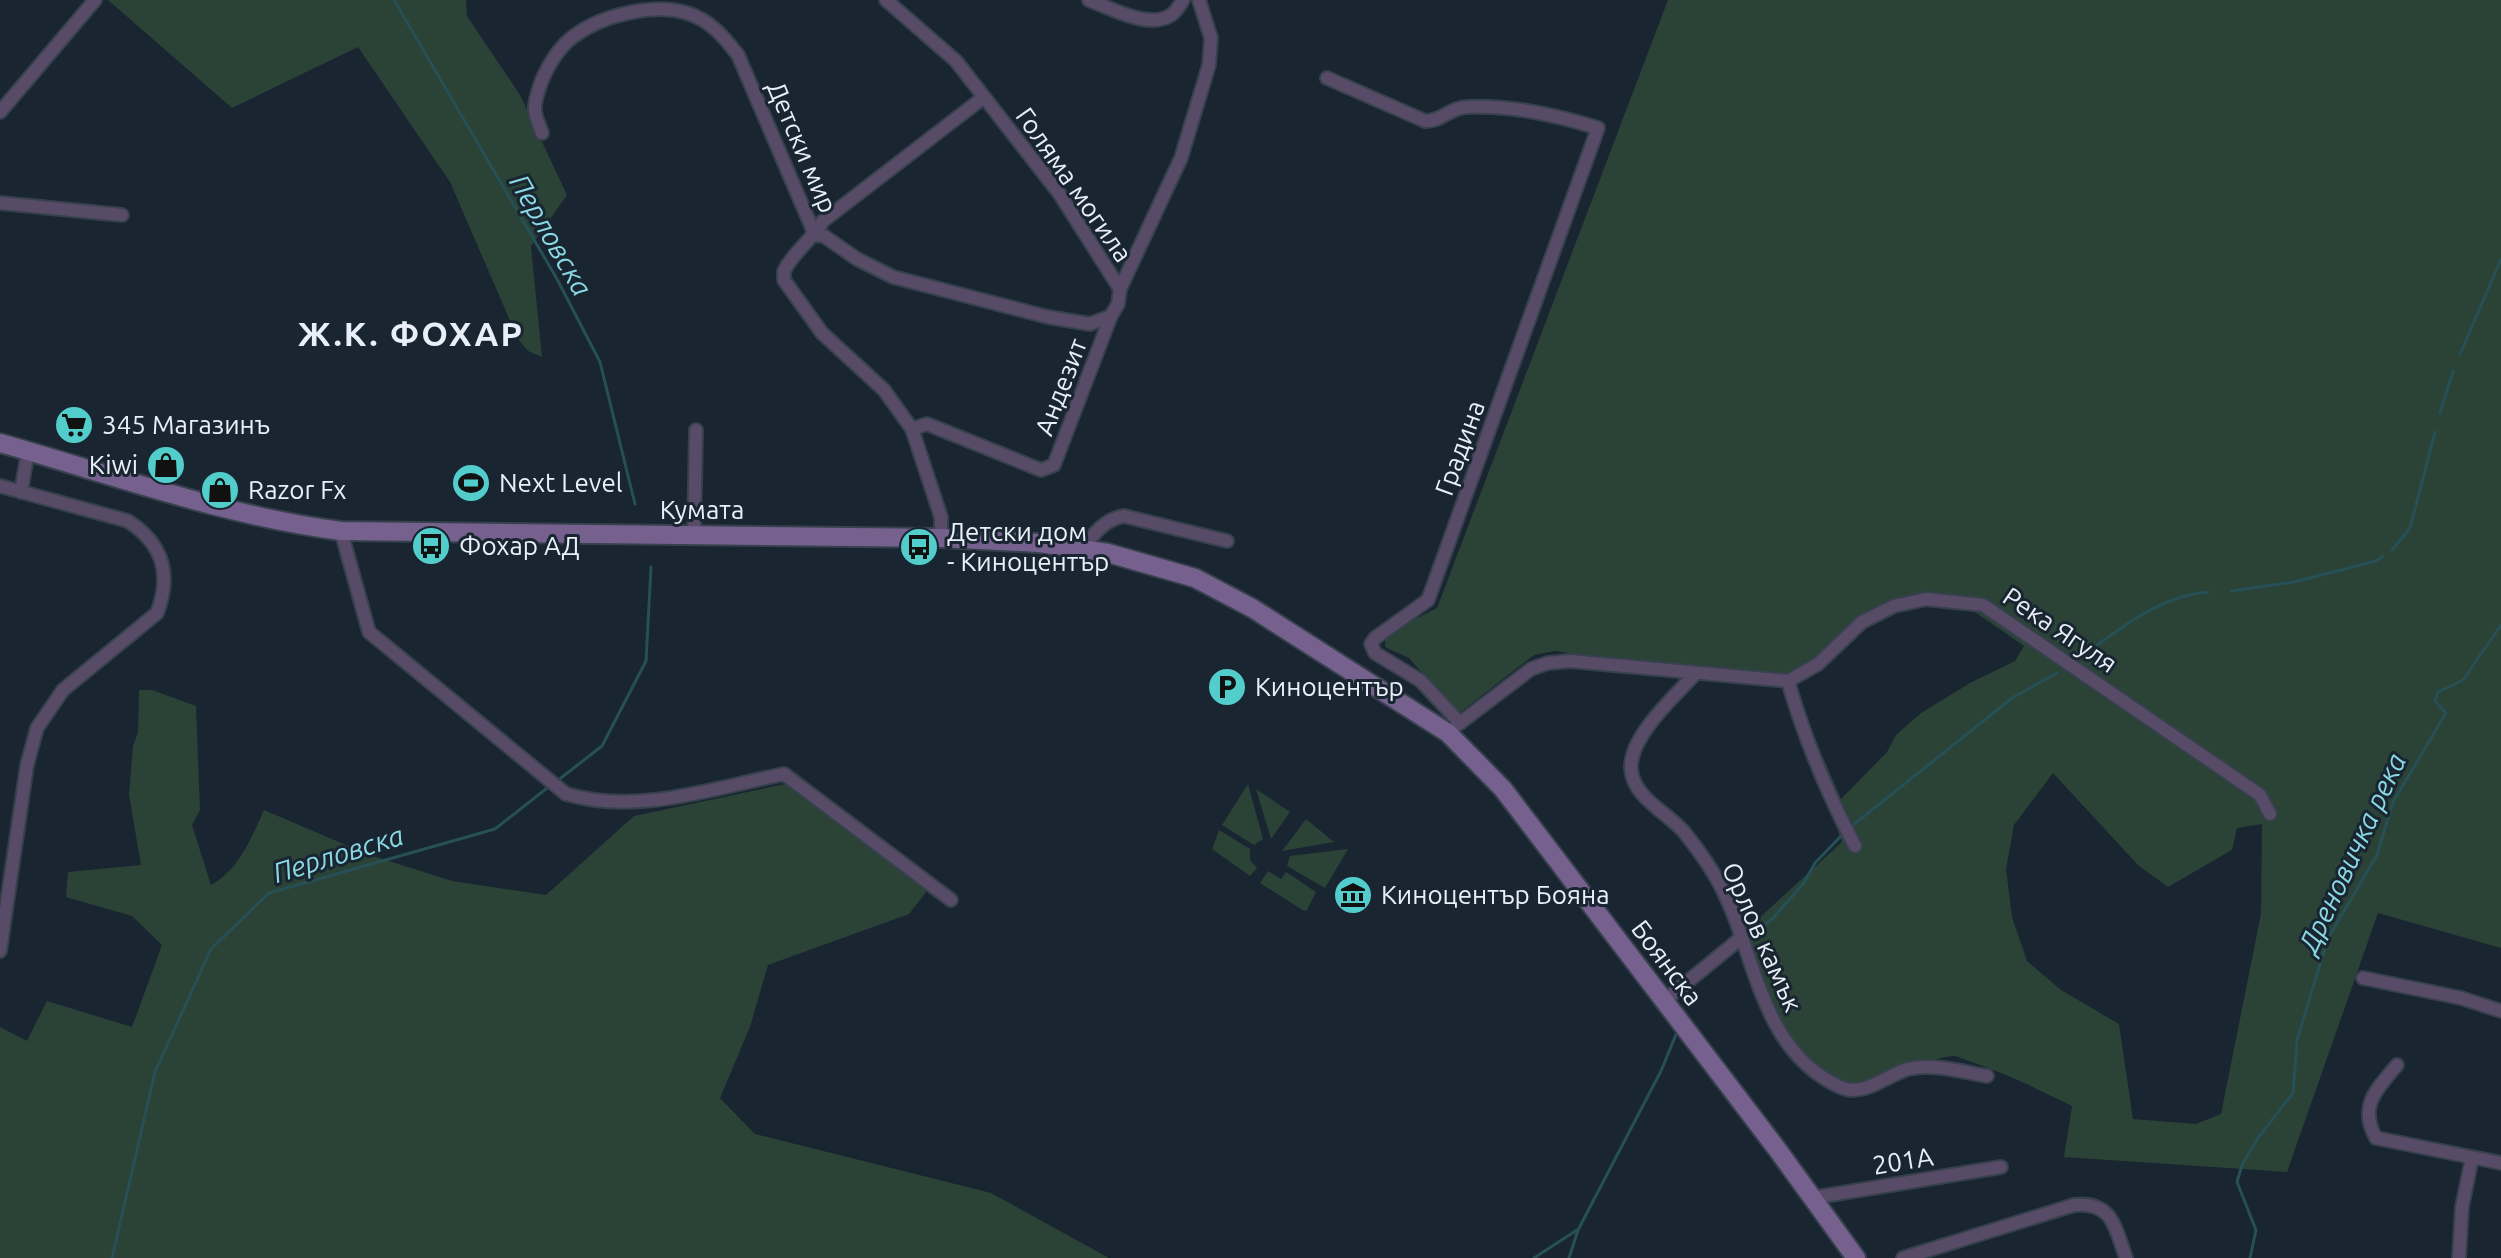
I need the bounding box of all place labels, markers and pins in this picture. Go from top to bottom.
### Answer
supermarket icon: 345 Магазинъ [53,404,95,446]
place label: 345 Магазинъ [102,410,270,439]
shop icon: Kiwi [145,444,187,486]
place label: Kiwi [89,450,138,479]
sports icon: Next Level [450,462,492,504]
place label: Next Level [499,468,623,497]
shop icon: Razor Fx [199,469,241,511]
place label: Razor Fx [248,475,346,504]
place label: Детски дом - Киноцентър [947,517,1109,576]
bus stop icon: Фохар АД [410,525,452,567]
bus stop icon: Детски дом - Киноцентър [898,526,940,568]
place label: Фохар АД [459,531,580,560]
parking icon: Киноцентър [1206,666,1248,708]
place label: Киноцентър [1255,672,1404,701]
museum icon: Киноцентър Бояна [1332,874,1374,916]
place label: Киноцентър Бояна [1381,880,1610,909]

